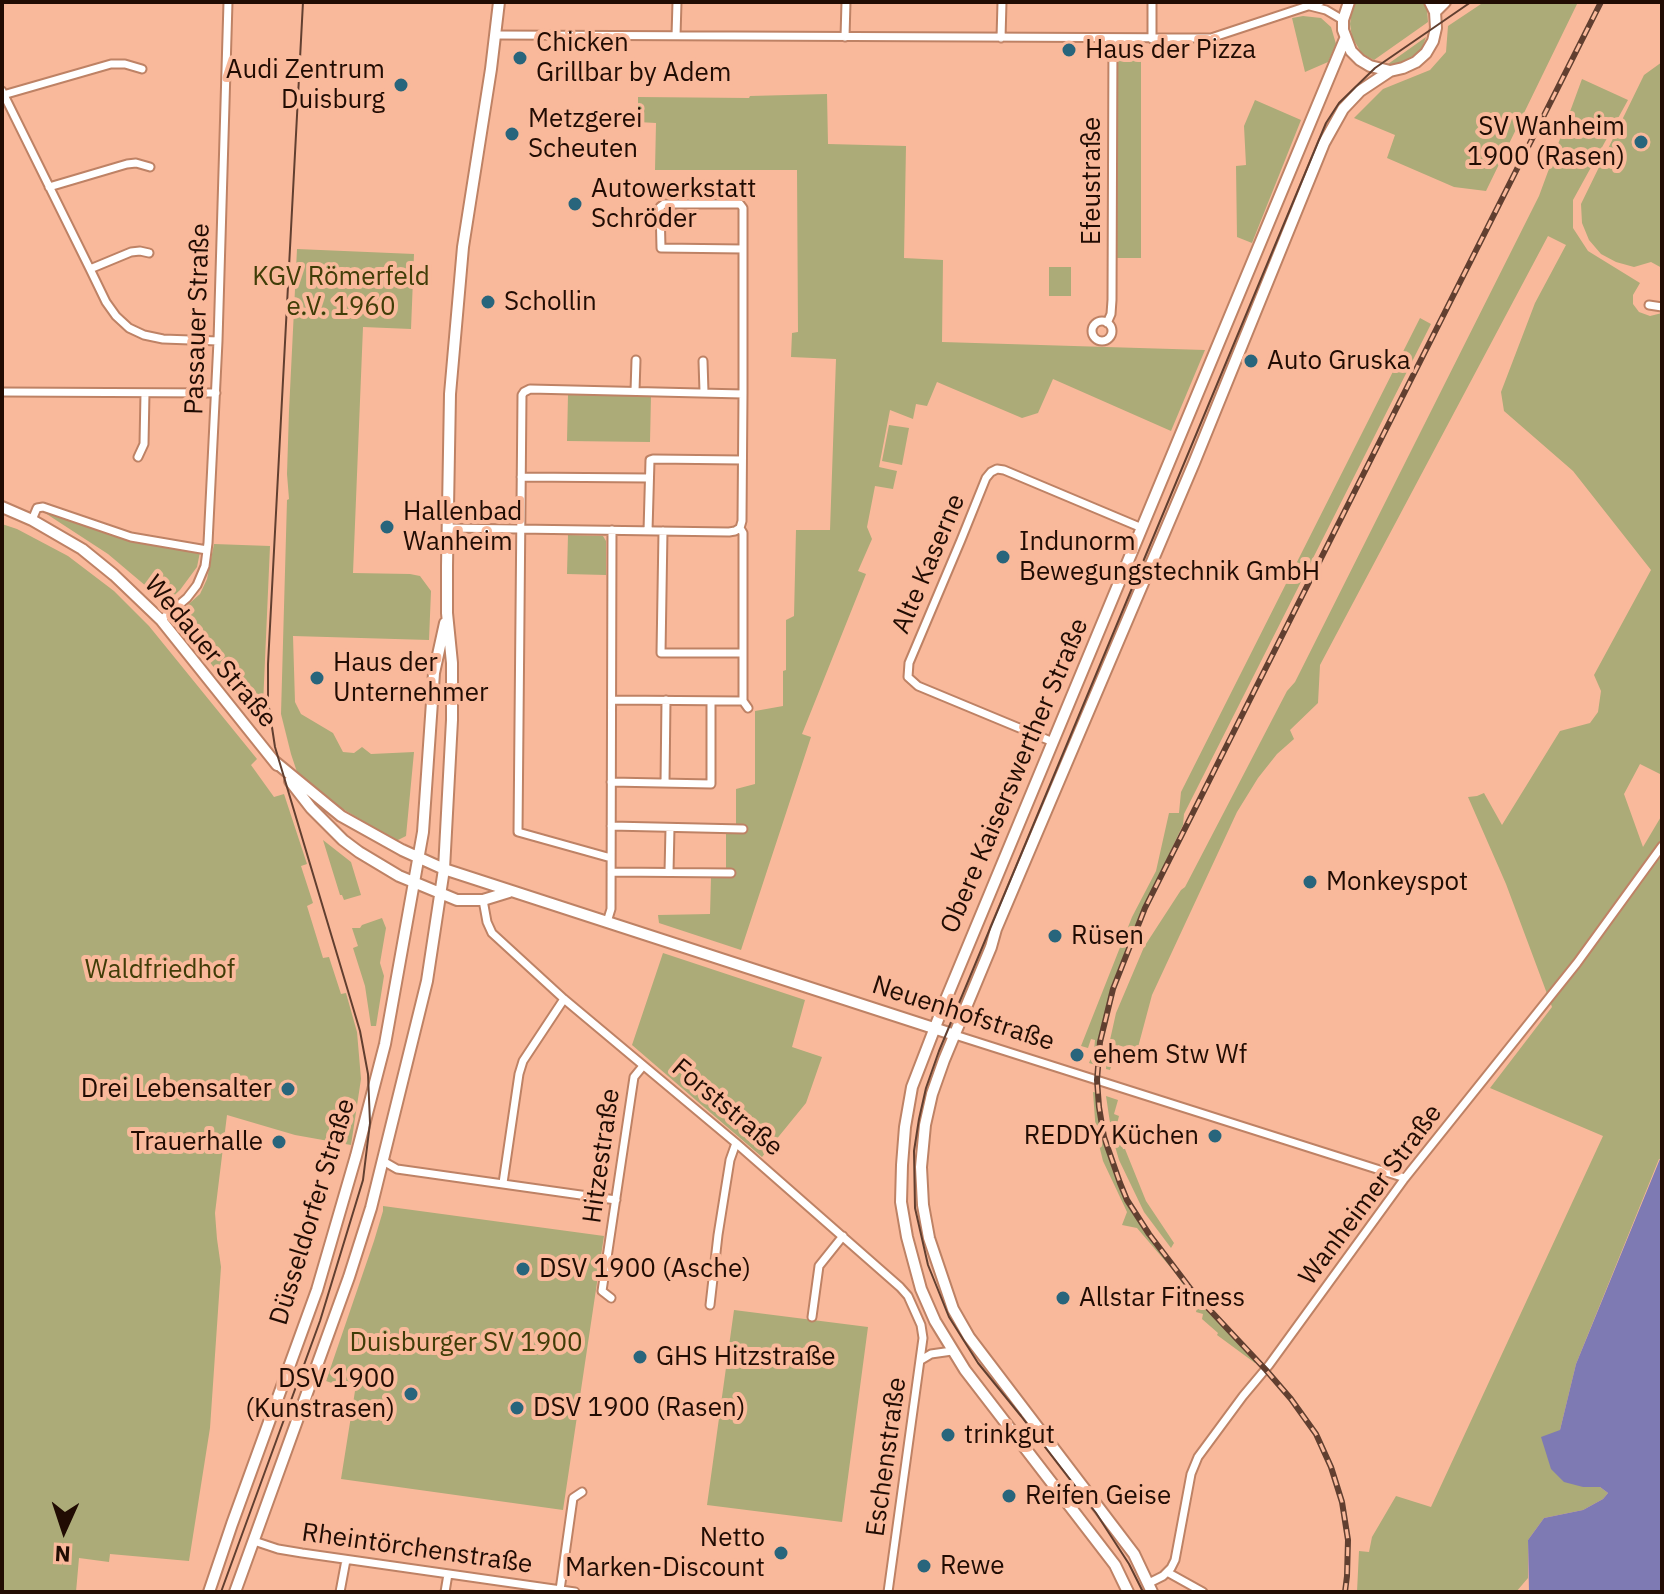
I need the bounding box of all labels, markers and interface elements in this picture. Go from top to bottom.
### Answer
place label: Chicken Grillbar by Adem [536,27,732,88]
place label: Haus der Pizza [1085,34,1256,66]
marker: Haus der Pizza [1060,41,1078,59]
marker: Chicken Grillbar by Adem [511,49,529,67]
place label: Audi Zentrum Duisburg [226,54,385,116]
marker: Audi Zentrum Duisburg [392,76,410,94]
place label: Metzgerei Scheuten [528,103,643,164]
place label: SV Wanheim 1900 (Rasen) [1467,111,1625,172]
street label: Efeustraße [1076,117,1108,245]
marker: Metzgerei Scheuten [503,125,521,143]
marker: SV Wanheim 1900 (Rasen) [1632,133,1650,151]
place label: Autowerkstatt Schröder [591,173,756,234]
marker: Autowerkstatt Schröder [566,195,584,213]
street label: Passauer Straße [179,223,217,415]
park label: KGV Römerfeld e.V. 1960 [252,261,430,322]
place label: Schollin [504,286,597,318]
marker: Schollin [479,293,497,311]
place label: Auto Gruska [1267,345,1411,377]
marker: Auto Gruska [1242,352,1260,370]
street label: Alte Kaserne [886,490,972,638]
place label: Hallenbad Wanheim [403,496,522,558]
marker: Hallenbad Wanheim [378,518,396,536]
place label: Indunorm Bewegungstechnik GmbH [1019,526,1320,588]
marker: Indunorm Bewegungstechnik GmbH [994,548,1012,566]
street label: Wedauer Straße [137,570,283,734]
street label: Obere Kaiserswerther Straße [934,614,1096,938]
place label: Haus der Unternehmer [333,647,489,708]
marker: Haus der Unternehmer [308,669,326,687]
place label: Monkeyspot [1326,866,1468,898]
marker: Monkeyspot [1301,873,1319,891]
place label: Rüsen [1071,920,1144,952]
marker: Rüsen [1046,927,1064,945]
park label: Waldfriedhof [85,954,235,986]
street label: Neuenhofstraße [868,970,1058,1058]
place label: ehem Stw Wf [1093,1039,1247,1071]
marker: ehem Stw Wf [1068,1046,1086,1064]
street label: Forststraße [665,1053,789,1163]
place label: Drei Lebensalter [81,1073,272,1105]
marker: Drei Lebensalter [279,1080,297,1098]
street label: Hitzestraße [577,1087,627,1225]
street label: Düsseldorfer Straße [264,1095,362,1329]
street label: Wanheimer Straße [1293,1098,1449,1292]
place label: REDDY Küchen [1024,1120,1199,1152]
place label: Trauerhalle [130,1126,263,1158]
marker: REDDY Küchen [1206,1127,1224,1145]
marker: Trauerhalle [270,1133,288,1151]
place label: DSV 1900 (Asche) [539,1253,751,1285]
marker: DSV 1900 (Asche) [514,1260,532,1278]
place label: Allstar Fitness [1079,1282,1245,1314]
marker: Allstar Fitness [1054,1289,1072,1307]
park label: Duisburger SV 1900 [349,1327,583,1359]
place label: GHS Hitzstraße [656,1341,836,1373]
marker: GHS Hitzstraße [631,1348,649,1366]
place label: DSV 1900 (Kunstrasen) [245,1363,395,1424]
street label: Eschenstraße [860,1375,914,1539]
marker: DSV 1900 (Kunstrasen) [402,1385,420,1403]
place label: DSV 1900 (Rasen) [533,1392,745,1424]
marker: DSV 1900 (Rasen) [508,1399,526,1417]
place label: trinkgut [964,1419,1055,1451]
marker: trinkgut [939,1426,957,1444]
place label: Reifen Geise [1025,1480,1171,1512]
marker: Reifen Geise [1000,1487,1018,1505]
north arrow [24,1490,104,1570]
street label: Rheintörchenstraße [300,1517,534,1581]
place label: Netto Marken-Discount [565,1522,765,1584]
text: N [54,1540,71,1569]
marker: Netto Marken-Discount [772,1544,790,1562]
place label: Rewe [940,1550,1005,1582]
marker: Rewe [915,1557,933,1575]

